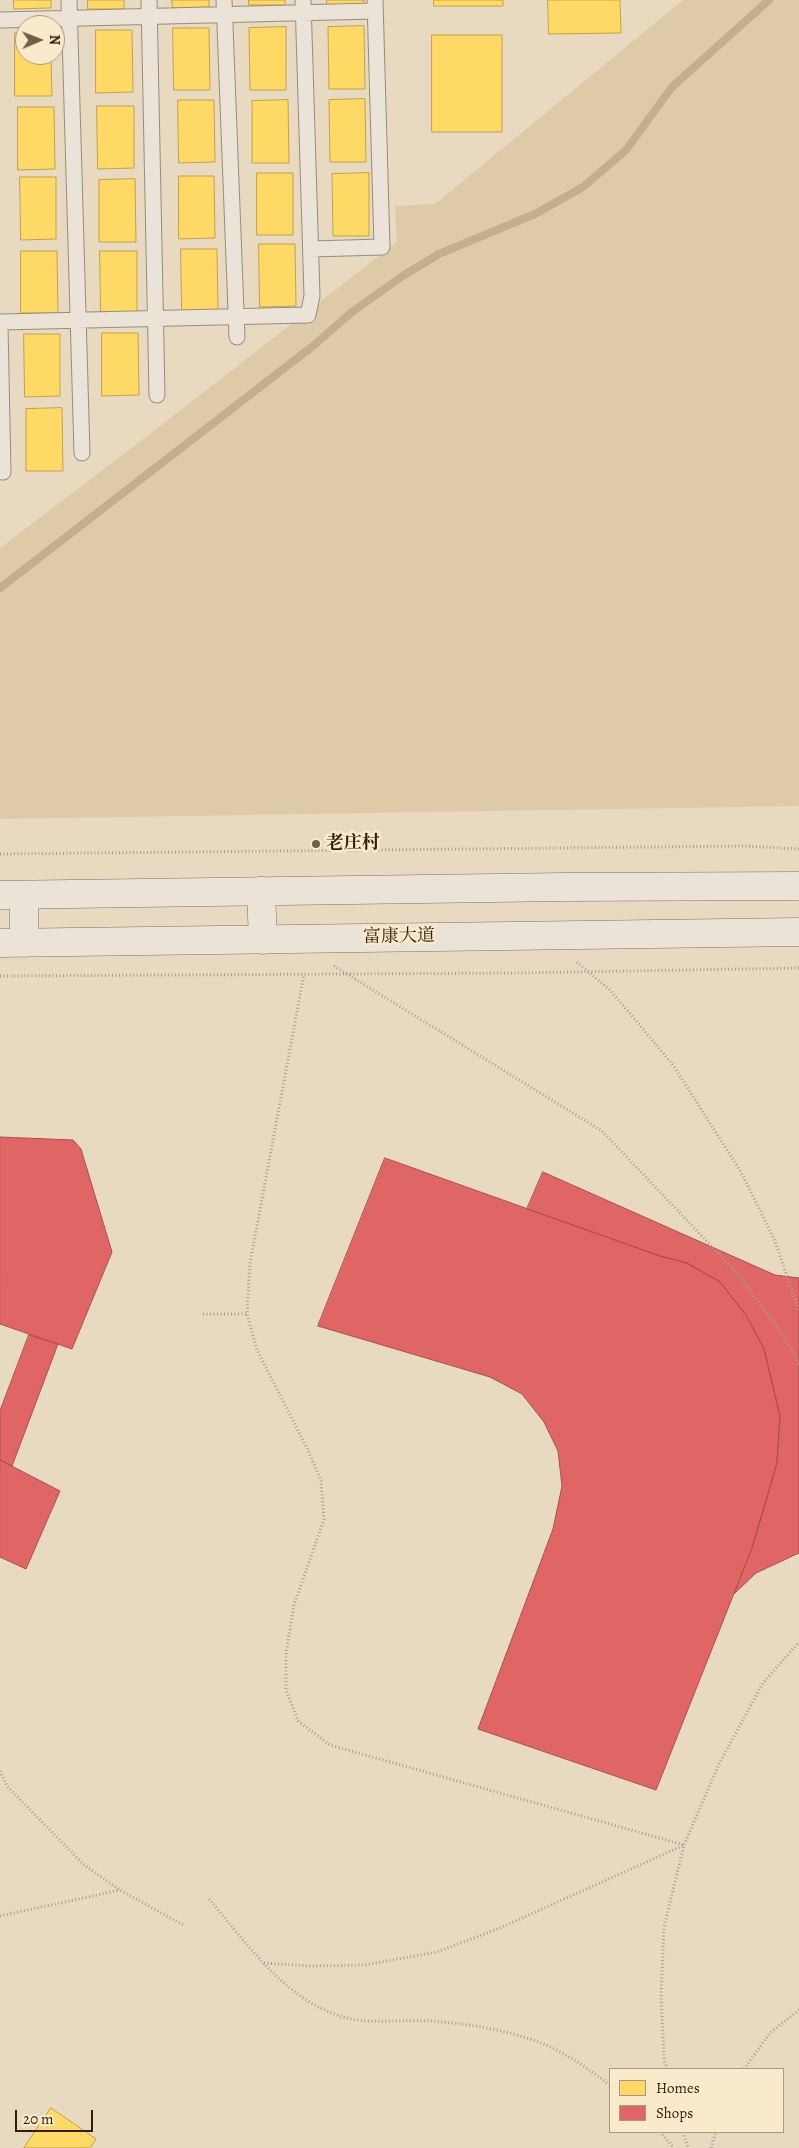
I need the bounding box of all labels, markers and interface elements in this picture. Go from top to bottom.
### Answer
north arrow [15,15,65,65]
text: N [45,34,64,45]
place label: 老庄村 [326,833,380,855]
marker: 老庄村 [310,838,322,850]
street label: 富康大道 [363,926,435,948]
legend [609,2068,784,2133]
text: Homes [656,2078,700,2098]
scale bar [18,2100,95,2132]
text: Shops [656,2103,693,2123]
text: 20 m [23,2109,54,2129]

